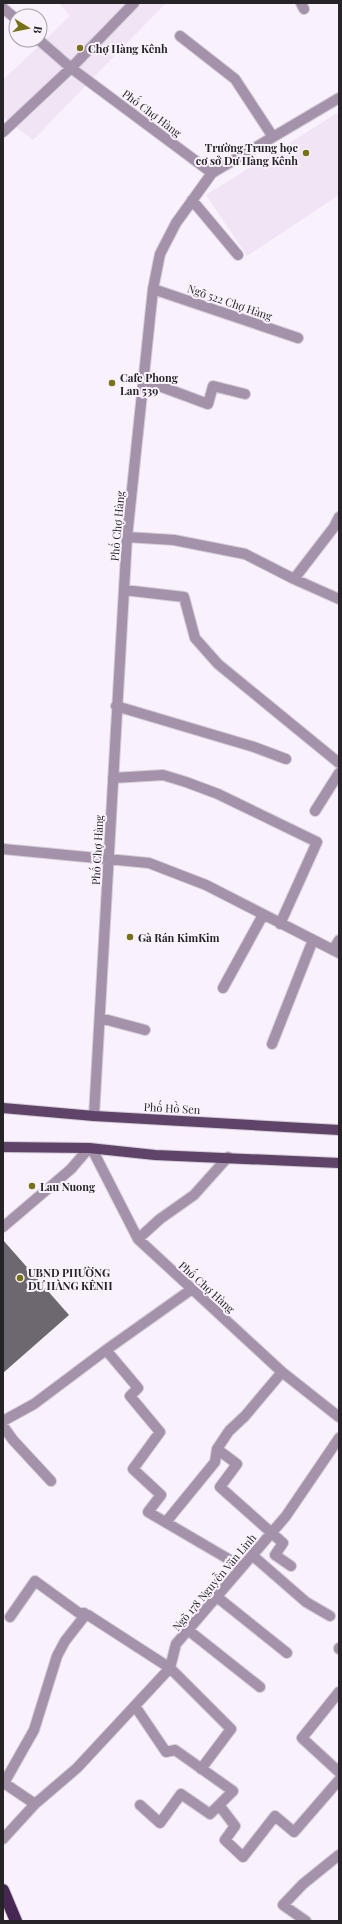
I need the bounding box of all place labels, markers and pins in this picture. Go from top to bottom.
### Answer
place label: Chợ Hàng Kênh [88,41,168,56]
marker: Chợ Hàng Kênh [75,43,85,53]
place label: Trường Trung học cơ sở Dư Hàng Kênh [196,140,299,168]
marker: Trường Trung học cơ sở Dư Hàng Kênh [301,148,311,158]
place label: Cafe Phong Lan 539 [120,370,179,398]
marker: Cafe Phong Lan 539 [107,378,117,388]
place label: Gà Rán KimKim [138,930,219,945]
marker: Gà Rán KimKim [125,932,135,942]
place label: Lau Nuong [40,1179,96,1194]
marker: Lau Nuong [27,1181,37,1191]
place label: UBND PHƯỜNG DƯ HÀNG KÊNH [28,1265,113,1293]
marker: UBND PHƯỜNG DƯ HÀNG KÊNH [15,1273,25,1283]

